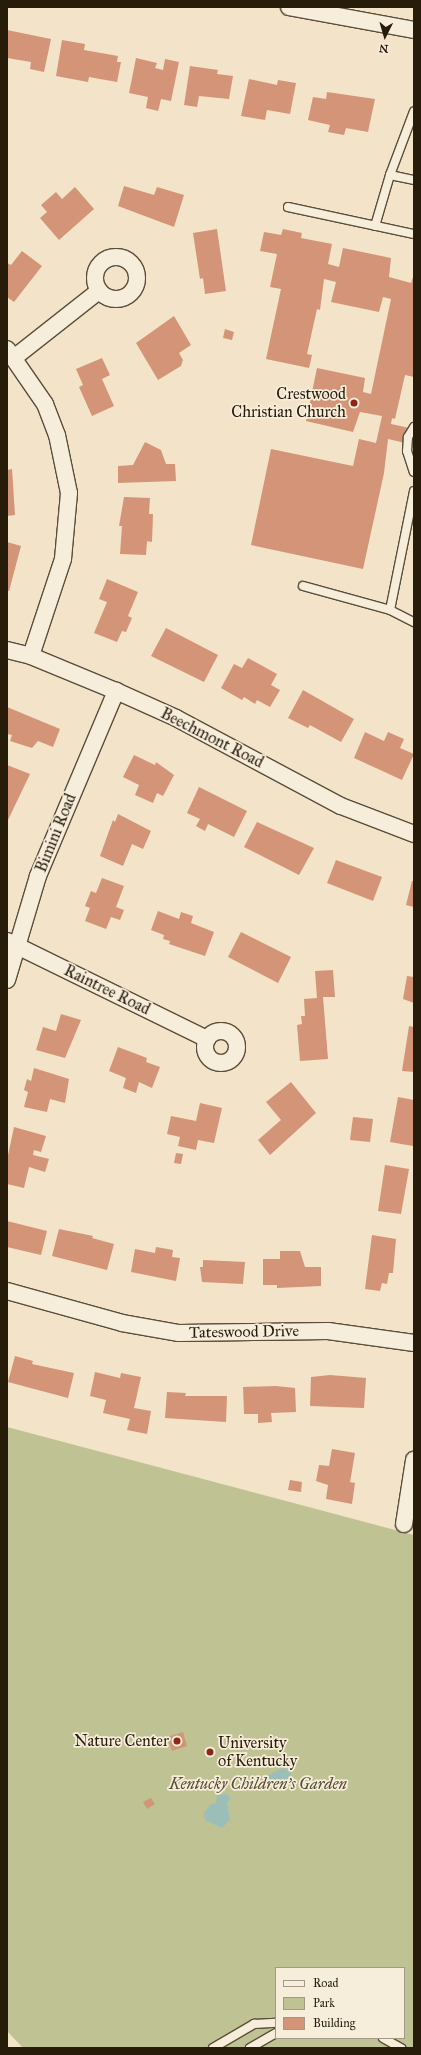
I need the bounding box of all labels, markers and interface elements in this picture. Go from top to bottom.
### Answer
north arrow [365,16,405,56]
text: N [379,42,389,55]
place label: Crestwood Christian Church [231,384,346,422]
marker: Crestwood Christian Church [349,398,359,408]
street label: Beechmont Road [157,704,267,772]
street label: Bimini Road [31,791,81,875]
street label: Raintree Road [61,961,153,1019]
street label: Tateswood Drive [189,1321,299,1343]
place label: Nature Center [74,1731,169,1751]
place label: University of Kentucky [218,1733,297,1771]
marker: Nature Center [172,1736,182,1746]
marker: University of Kentucky [205,1747,215,1757]
park label: Kentucky Children’s Garden [169,1774,347,1794]
legend [275,1967,405,2039]
text: Road [313,1976,339,1990]
text: Park [313,1996,335,2010]
text: Building [313,2016,355,2030]

